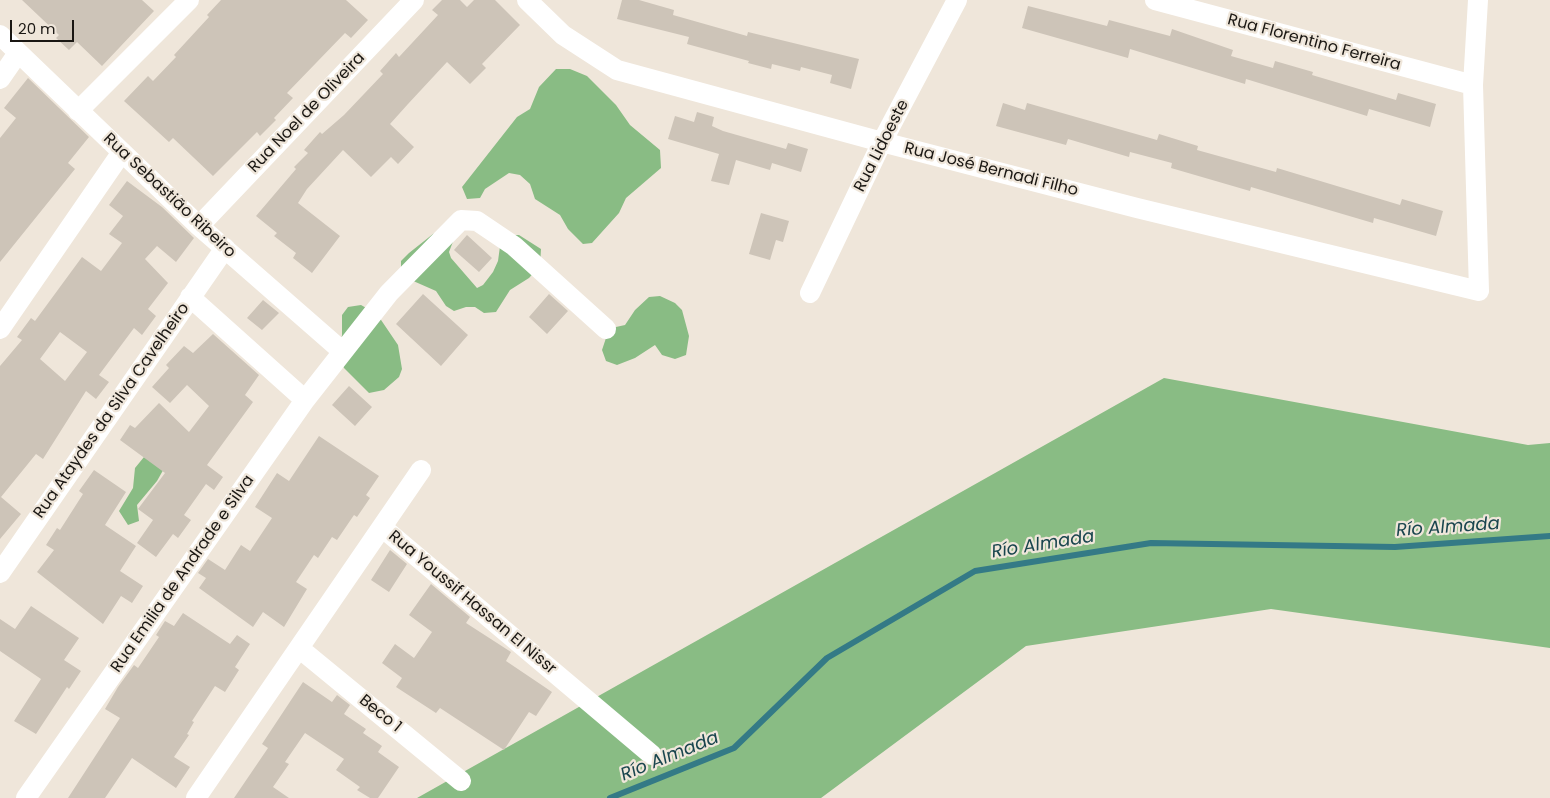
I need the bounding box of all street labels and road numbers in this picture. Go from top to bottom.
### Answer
street label: Rua Florentino Ferreira [1225,11,1403,75]
street label: Rua Noel de Oliveira [245,49,369,177]
street label: Rua Lidoeste [851,97,913,195]
street label: Rua Sebastião Ribeiro [99,130,239,262]
street label: Rua José Bernadi Filho [902,139,1080,201]
street label: Rua Ataydes da Silva Cavelheiro [30,300,194,522]
street label: Rua Emilia de Andrade e Silva [107,472,259,676]
street label: Rua Youssif Hassan El Nissr [384,527,560,679]
street label: Beco 1 [355,691,405,737]

